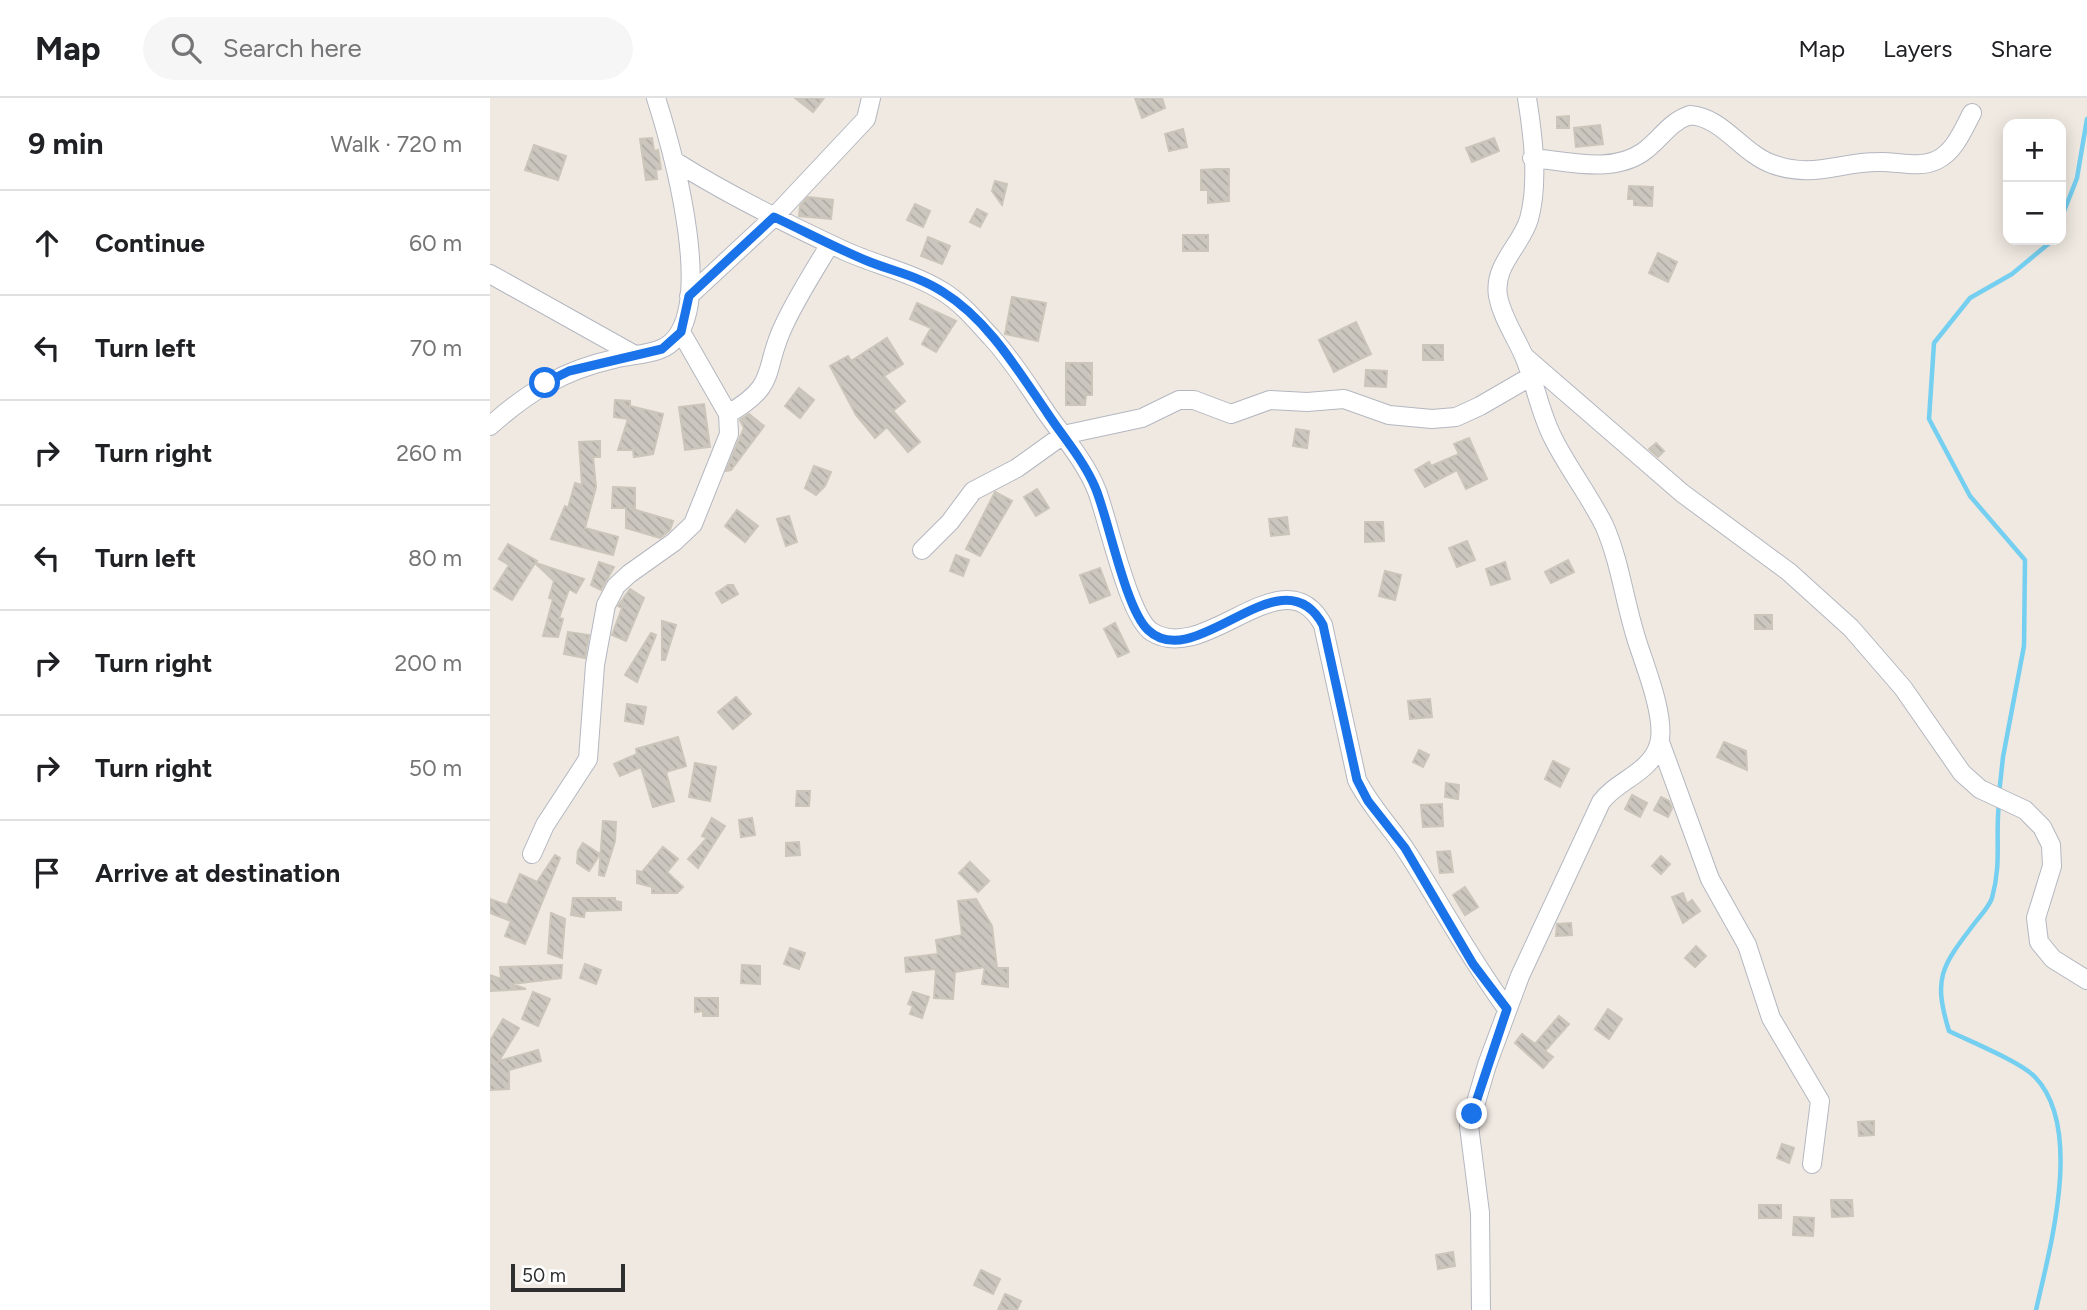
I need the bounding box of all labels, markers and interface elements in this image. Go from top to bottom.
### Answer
search box [143,17,633,80]
text: Map [35,29,101,68]
icon: search [167,29,205,67]
text: Search here [223,32,362,64]
text: Map [1798,34,1845,63]
text: Layers [1883,34,1952,63]
text: Share [1990,34,2052,63]
map controls [2003,119,2066,245]
button: + [2003,119,2066,182]
text: 9 min [28,125,104,162]
text: Walk · 720 m [331,130,462,158]
button: − [2003,182,2066,245]
icon: ahead [28,224,66,262]
text: Continue [95,227,205,259]
text: 60 m [409,229,462,257]
icon: left [28,329,66,367]
text: Turn left [95,332,196,364]
text: 70 m [410,334,462,362]
route start [529,367,560,398]
icon: right [28,434,66,472]
text: Turn right [95,437,212,469]
text: 260 m [396,439,462,467]
icon: left [28,539,66,577]
text: Turn left [95,542,196,574]
text: 80 m [408,544,462,572]
icon: right [28,644,66,682]
text: Turn right [95,647,212,679]
text: 200 m [394,649,462,677]
icon: right [28,749,66,787]
text: Turn right [95,752,212,784]
text: 50 m [409,754,462,782]
icon: arrive [28,854,66,892]
text: Arrive at destination [95,857,340,889]
route end [1456,1098,1487,1129]
scale bar [511,1261,625,1293]
text: 50 m [522,1264,566,1287]

